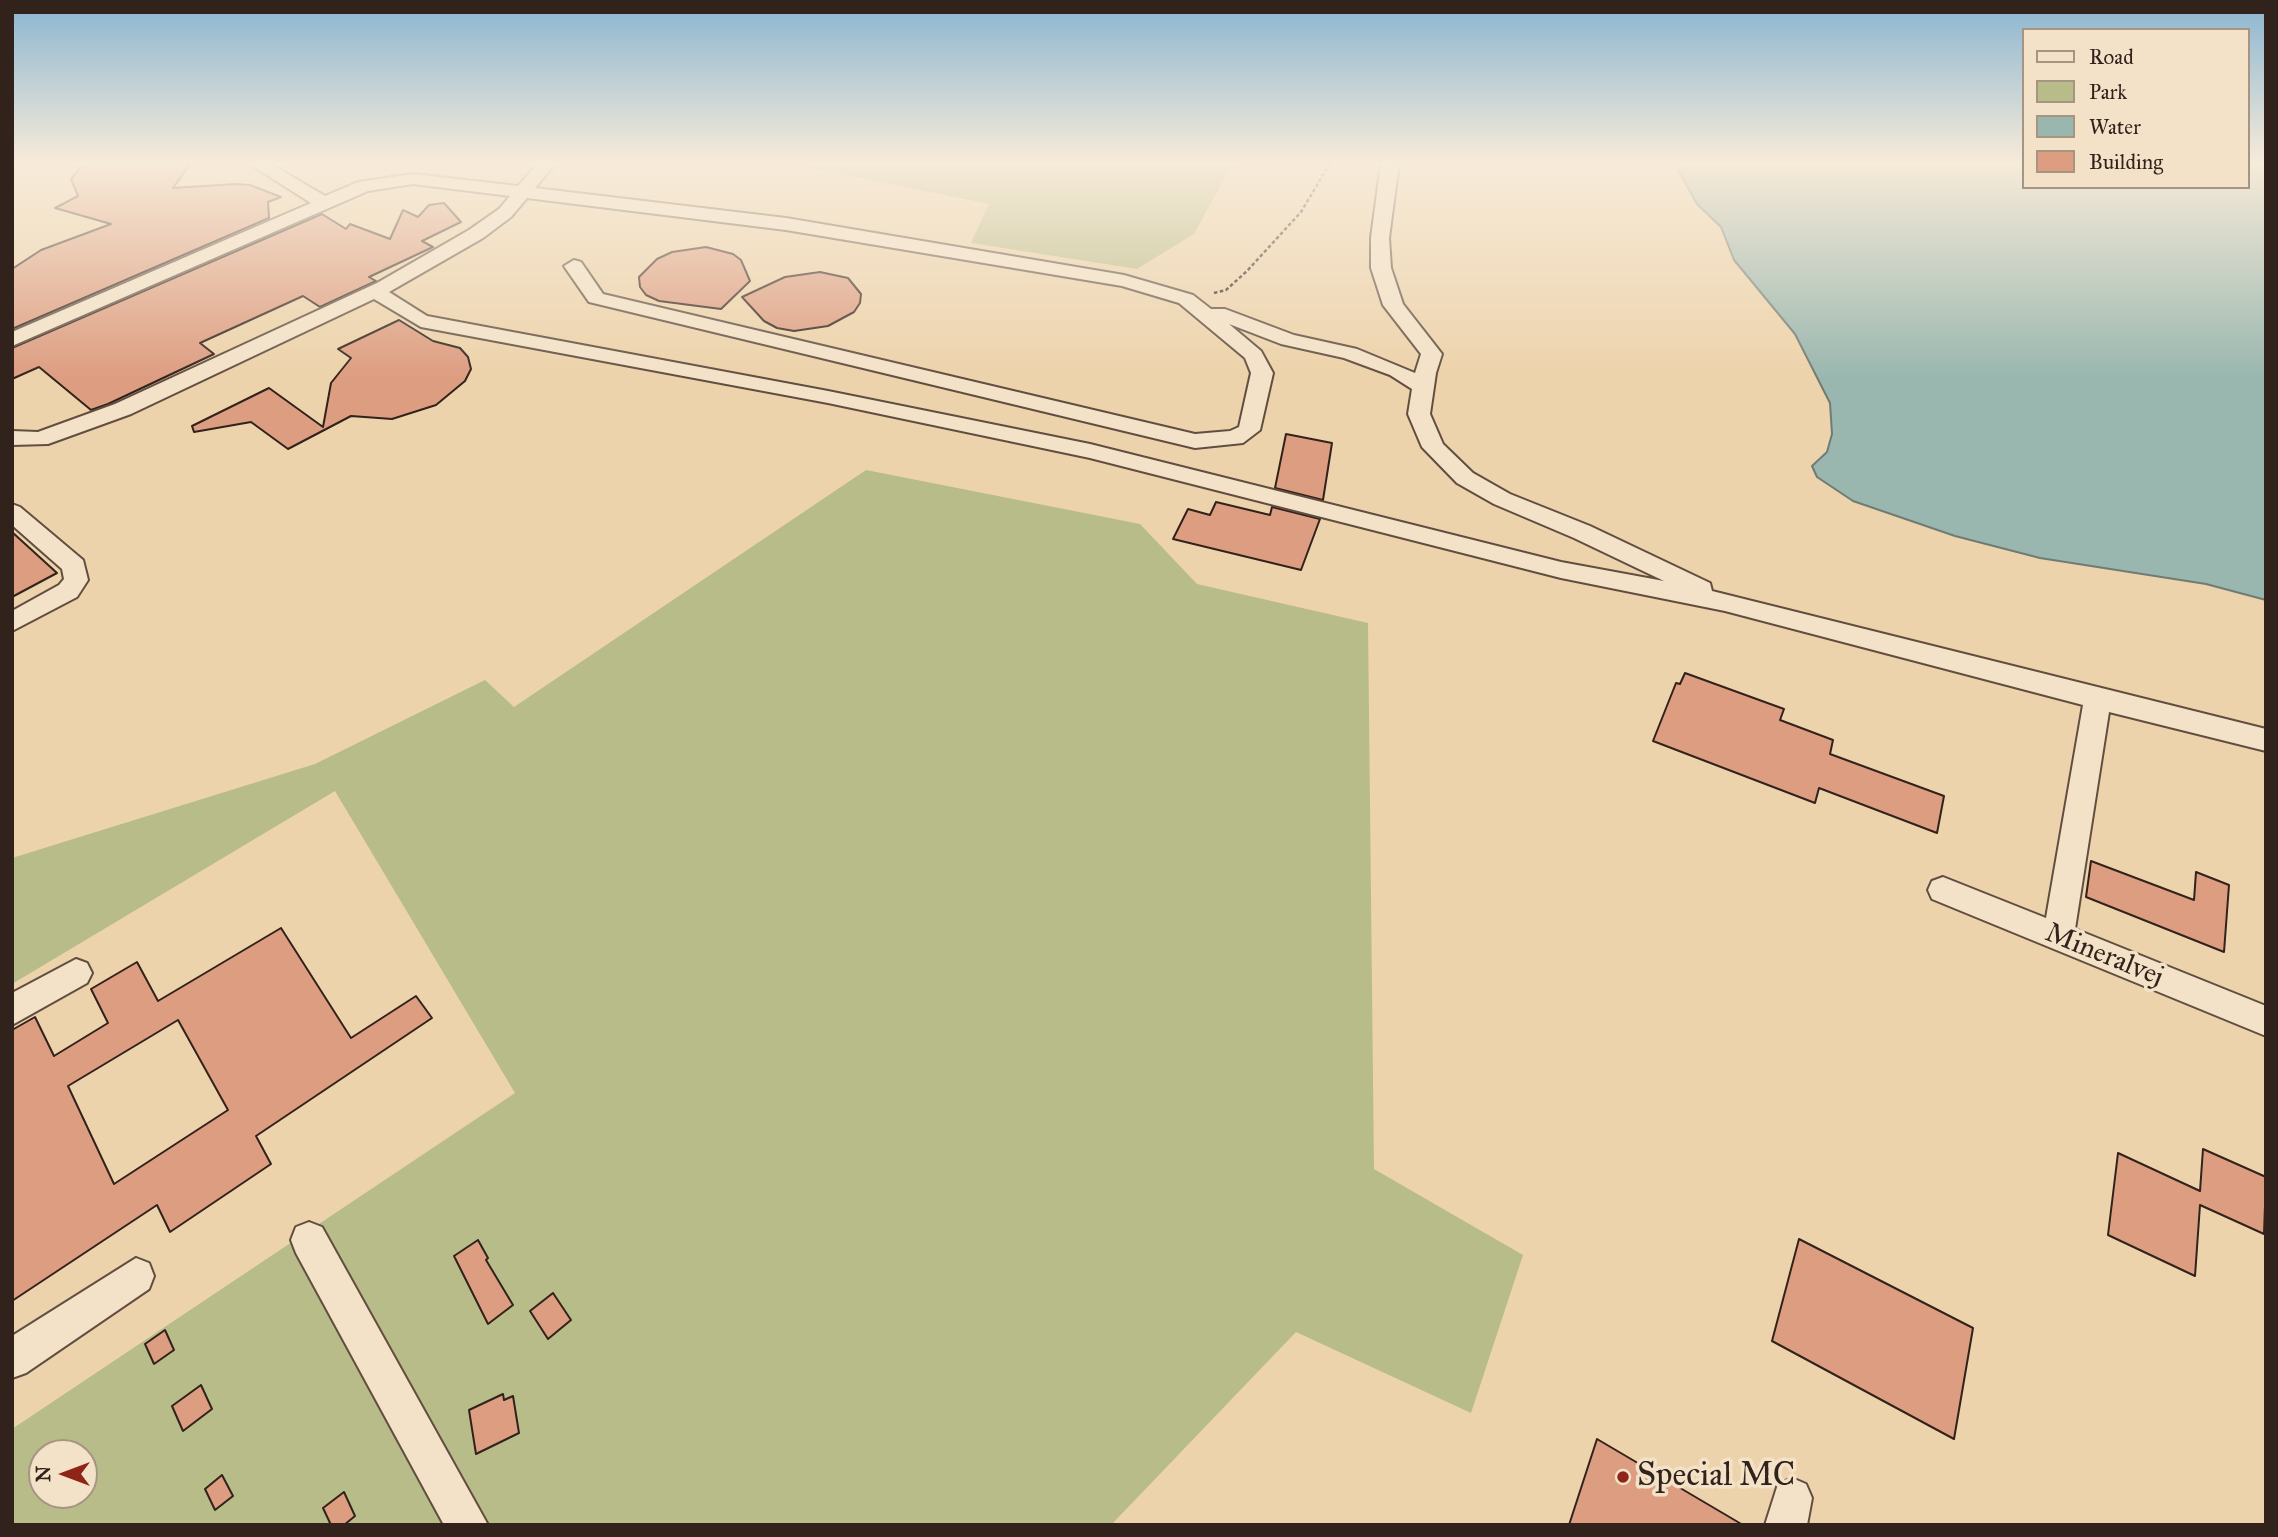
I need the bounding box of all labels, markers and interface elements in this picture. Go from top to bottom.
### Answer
legend [2022,28,2250,189]
text: Road [2089,44,2134,70]
text: Park [2089,79,2127,105]
text: Water [2089,114,2141,140]
text: Building [2089,149,2163,175]
street label: Mineralvej [2040,917,2168,995]
north arrow [28,1439,98,1509]
place label: Special MC [1637,1457,1795,1497]
text: N [32,1466,55,1482]
marker: Special MC [1615,1469,1631,1485]

